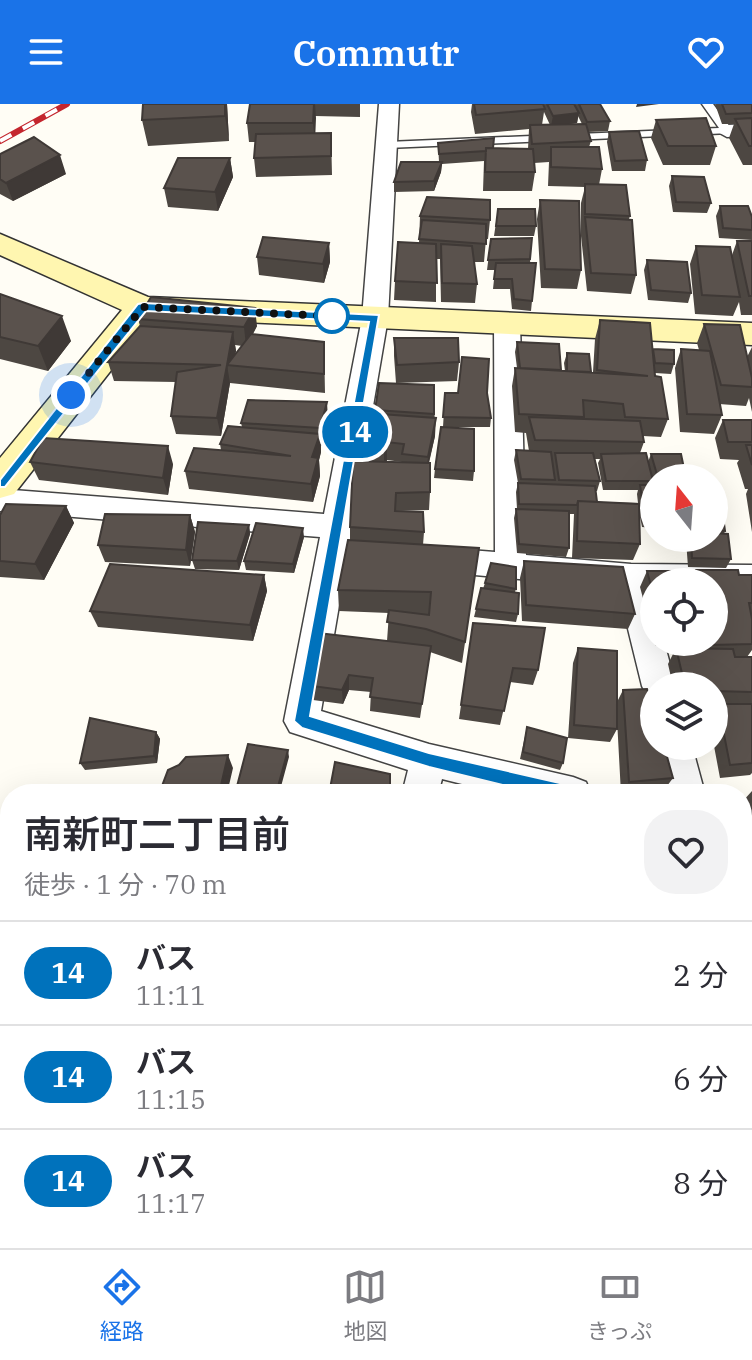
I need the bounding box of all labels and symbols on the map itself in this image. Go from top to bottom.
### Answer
unlabelled marker [315,299,349,333]
your location [51,375,91,415]
line badge: 14 [319,406,391,458]
north arrow [640,464,728,552]

